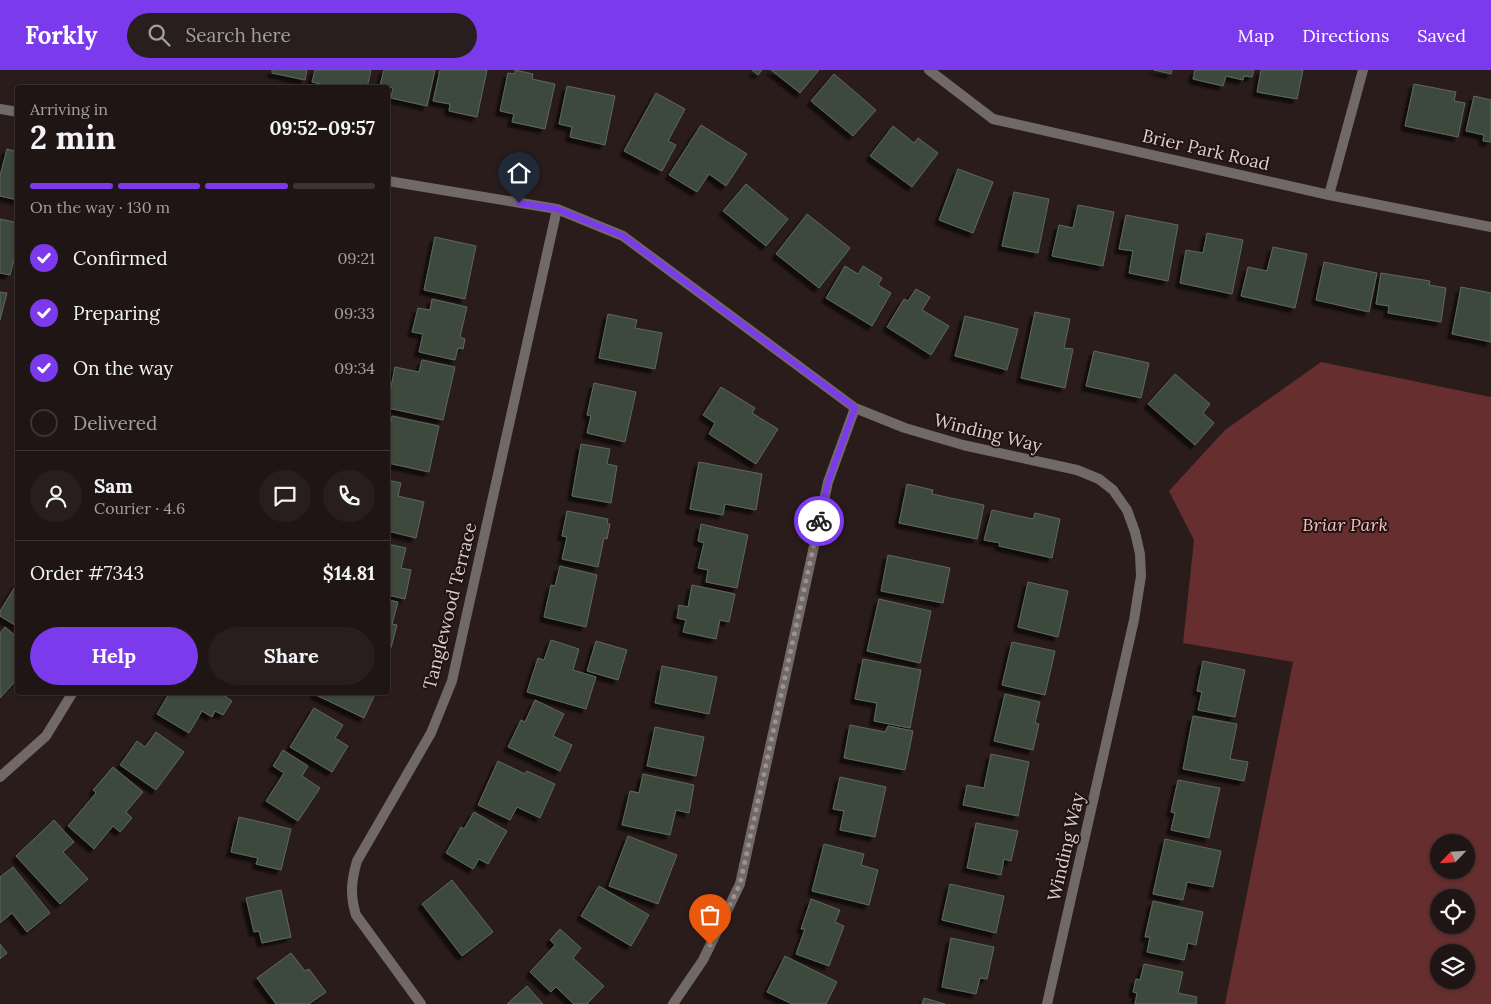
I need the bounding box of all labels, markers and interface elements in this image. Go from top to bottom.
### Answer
search box [127,13,477,58]
text: Forkly [25,20,97,51]
icon: search [145,21,173,49]
text: Search here [185,23,291,47]
text: Map [1238,24,1274,47]
text: Directions [1302,24,1389,47]
text: Saved [1417,24,1466,47]
text: Arriving in [30,99,108,119]
text: 09:52–09:57 [269,116,375,140]
text: 2 min [30,117,116,158]
street label: Brier Park Road [1140,124,1272,175]
pin [498,152,540,203]
icon: home [505,159,533,187]
text: On the way · 130 m [30,197,170,217]
icon: check [30,244,58,272]
text: Confirmed [73,246,168,270]
text: 09:21 [337,248,375,268]
icon: check [30,299,58,327]
text: Preparing [73,301,160,325]
text: 09:33 [334,303,375,323]
icon: check [30,354,58,382]
text: On the way [73,356,173,380]
text: 09:34 [334,358,375,378]
street label: Winding Way [932,408,1045,457]
text: Delivered [73,411,157,435]
button: person [30,470,82,522]
button: chat [259,470,311,522]
button: phone [323,470,375,522]
text: Sam [94,474,133,498]
courier [794,496,844,546]
text: Courier · 4.6 [94,498,185,518]
icon: bike [805,507,833,535]
park label: Briar Park [1302,513,1388,536]
street label: Tanglewood Terrace [418,520,481,692]
text: Order #7343 [30,561,144,585]
text: $14.81 [323,561,375,585]
button: Help [30,627,198,685]
button: Share [208,627,375,685]
street label: Winding Way [1042,790,1089,903]
north arrow [1430,834,1475,879]
map controls [1430,834,1475,989]
button: locate [1430,889,1475,934]
pin [689,894,731,945]
icon: bag [696,901,724,929]
button: layers [1430,944,1475,989]

